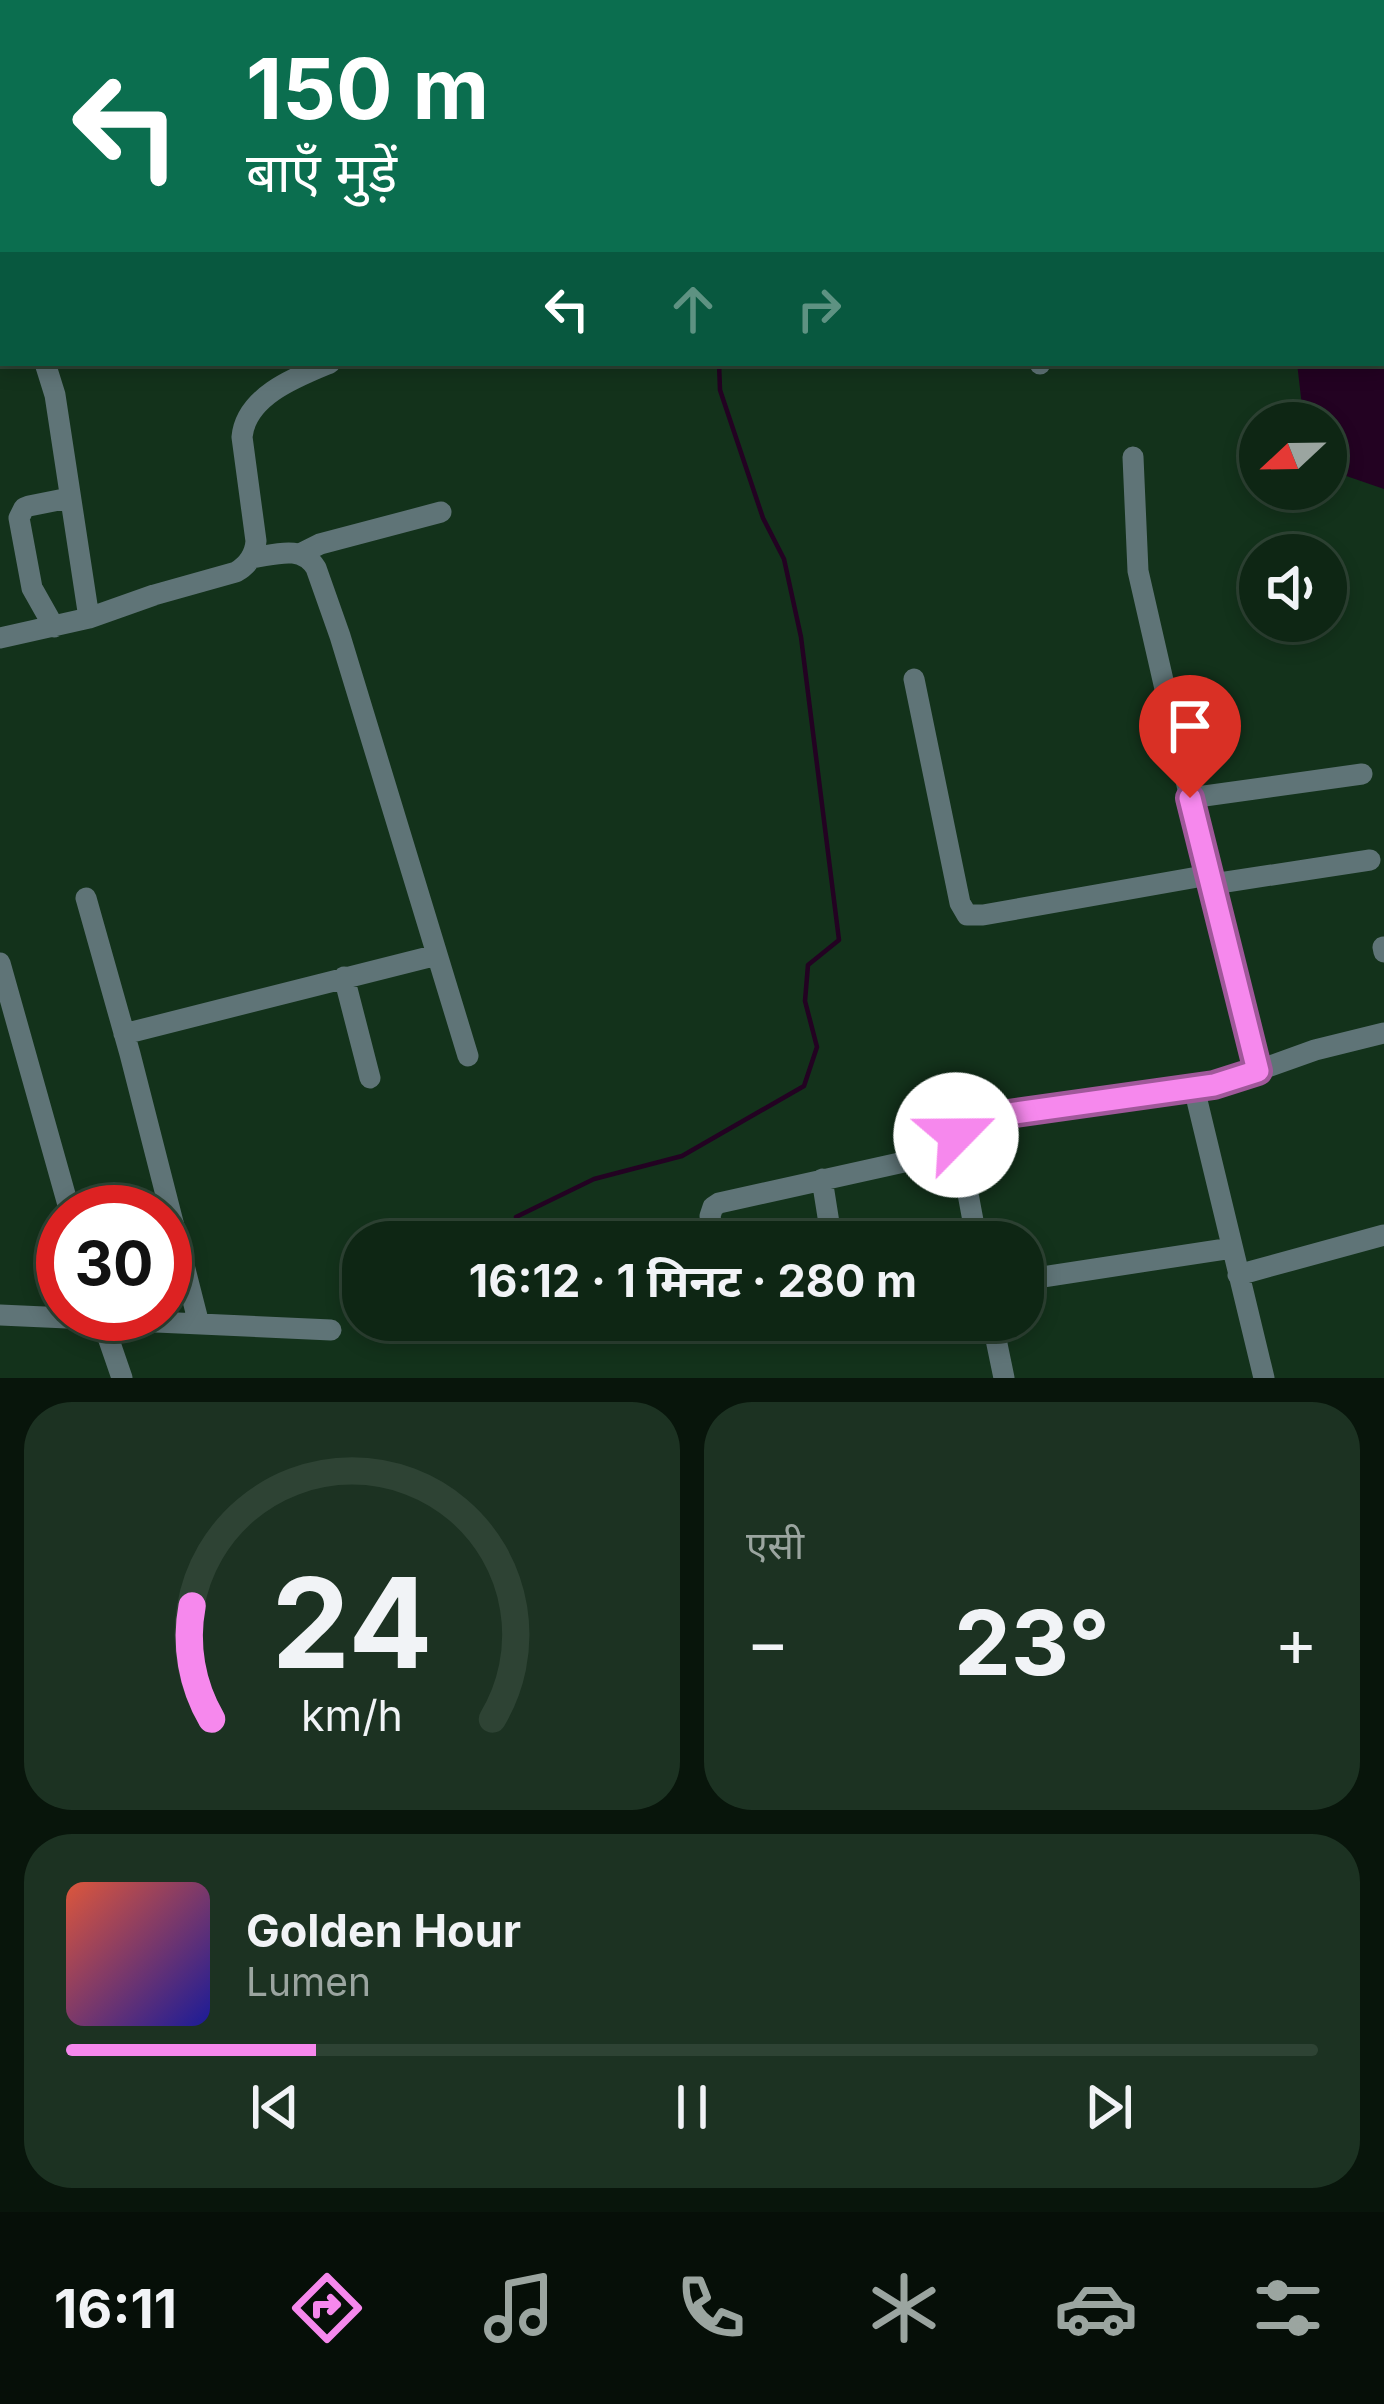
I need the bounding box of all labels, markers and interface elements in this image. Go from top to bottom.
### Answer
text: 150 m [246,38,489,139]
icon: left [48,48,204,204]
text: बाएँ मुड़ें [246,140,397,205]
icon: left [534,276,600,342]
icon: ahead [660,276,726,342]
icon: right [786,276,852,342]
north arrow [1239,402,1347,510]
map controls [1239,402,1347,642]
button: sound [1239,534,1347,642]
pin [1139,675,1241,798]
icon: arrive [1157,693,1223,759]
position arrow [893,1072,1019,1198]
speed limit sign: 30 [36,1185,192,1341]
text: 16:12 · 1 मिनट · 280 m [469,1253,917,1308]
text: एसी [746,1521,804,1568]
text: 24 [271,1547,433,1698]
text: 23° [954,1588,1110,1697]
text: − [746,1602,790,1682]
text: + [1274,1602,1318,1682]
text: km/h [301,1689,403,1741]
text: Golden Hour [246,1903,521,1958]
text: Lumen [246,1958,371,2005]
icon: previous [242,2074,308,2140]
icon: pause [659,2074,725,2140]
icon: next [1076,2074,1142,2140]
icon: directions [285,2266,369,2350]
icon: music [477,2266,561,2350]
icon: phone [669,2266,753,2350]
icon: climate [862,2266,946,2350]
icon: car [1054,2266,1138,2350]
icon: filters [1246,2266,1330,2350]
text: 16:11 [54,2276,177,2341]

